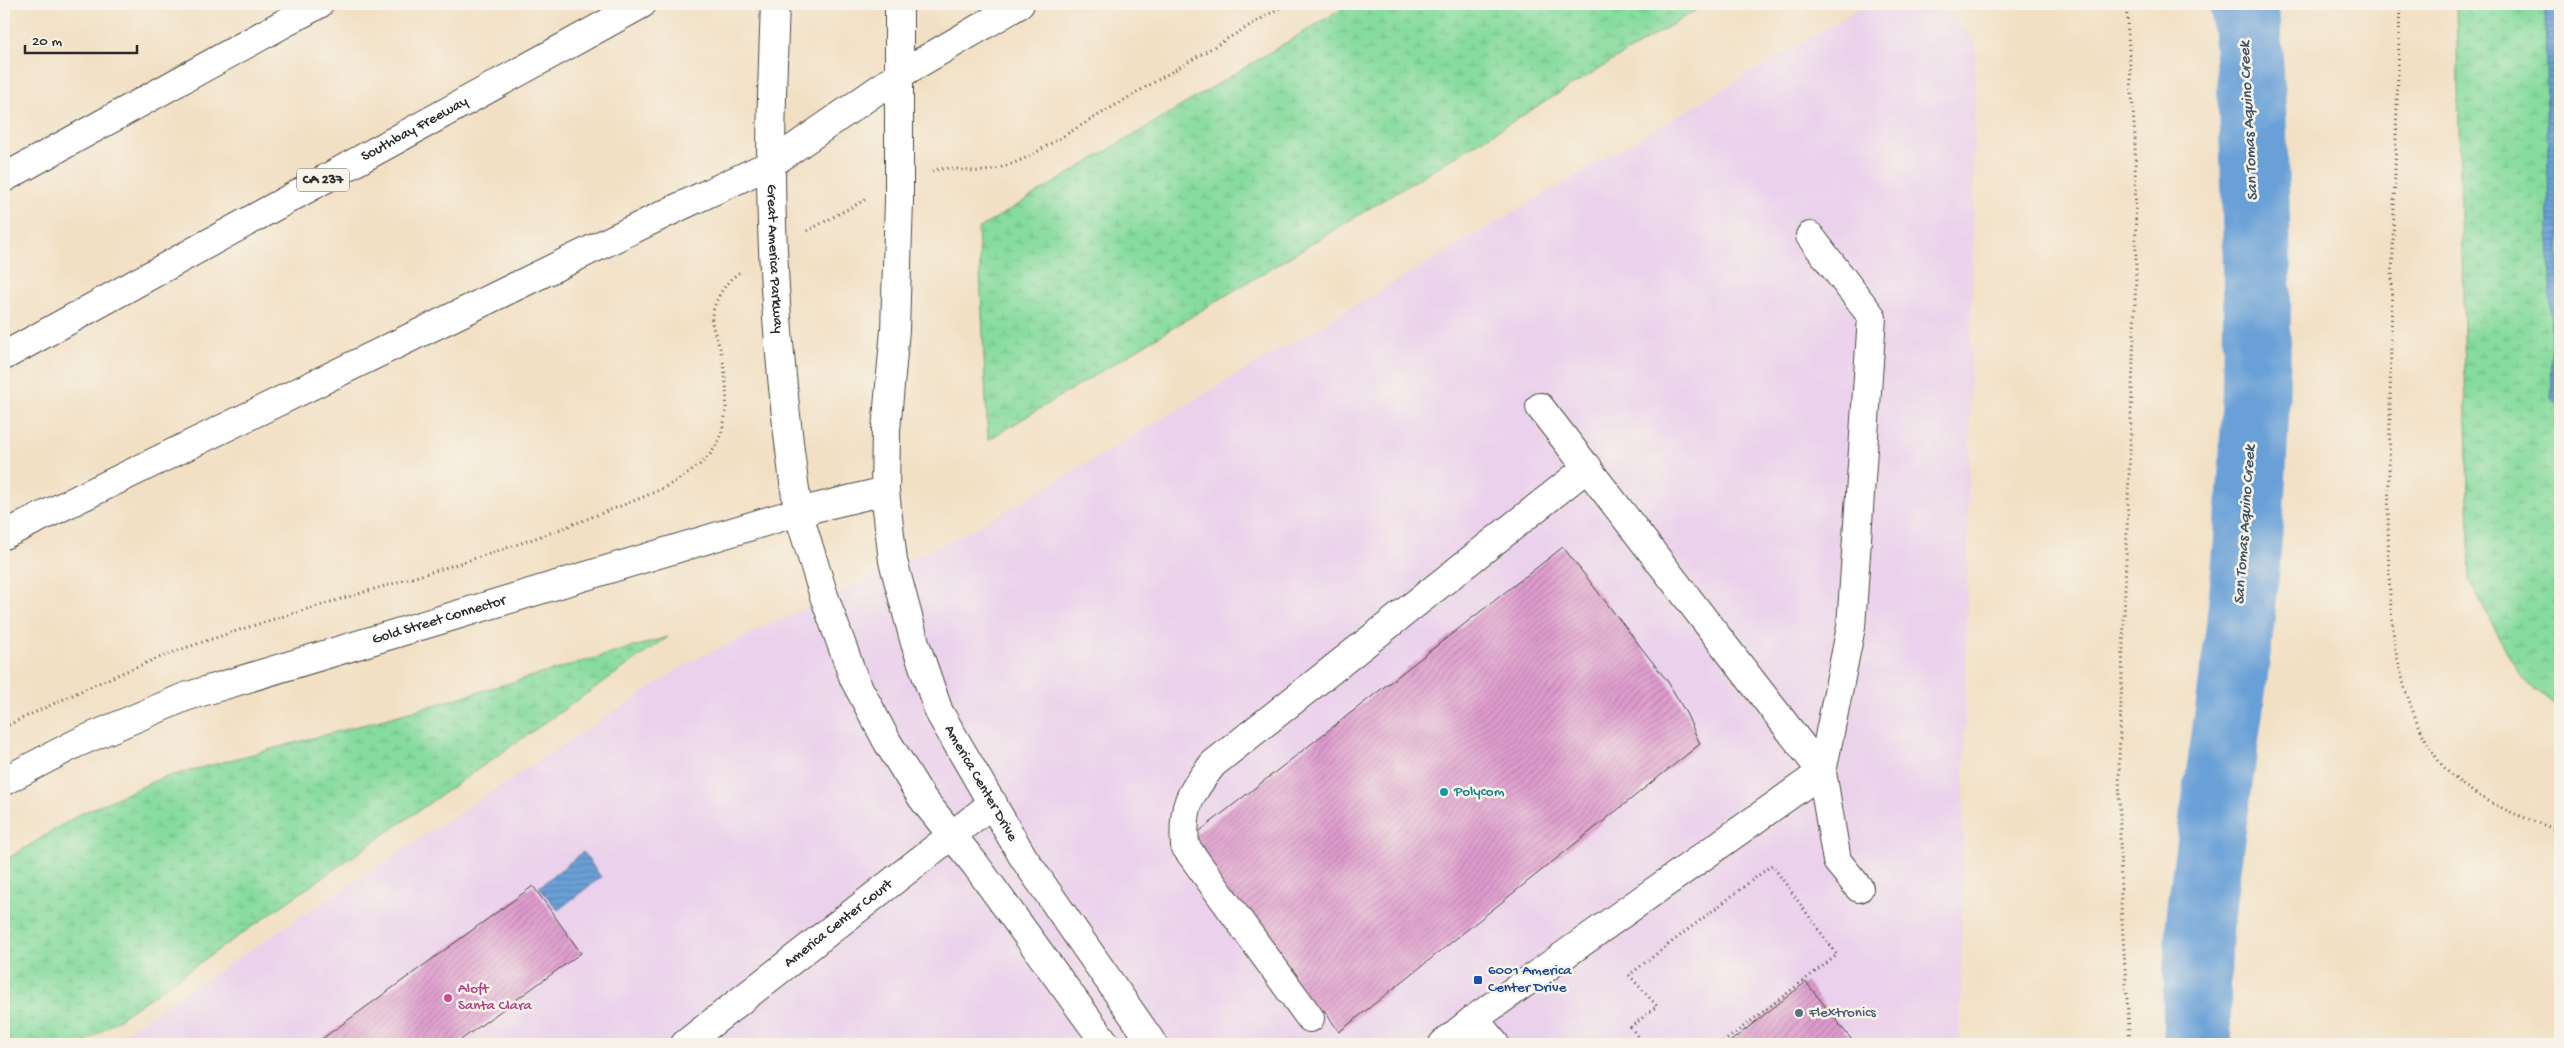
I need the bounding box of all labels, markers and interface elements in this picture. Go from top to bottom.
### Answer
scale bar [25,22,138,54]
text: 20 m [32,33,62,51]
water label: San Tomas Aquino Creek [2236,39,2264,201]
street label: Southbay Freeway [358,93,472,166]
road number: CA 237 [297,168,349,192]
street label: Great America Parkway [762,184,787,335]
water label: San Tomas Aquino Creek [2231,443,2261,605]
street label: Gold Street Connector [370,591,510,649]
street label: America Center Drive [940,722,1021,845]
place label: Polycom [1453,783,1505,801]
marker: Polycom [1438,786,1450,798]
street label: America Center Court [781,875,898,972]
place label: 6001 America Center Drive [1488,962,1572,997]
marker: 6001 America Center Drive [1472,974,1484,986]
place label: Aloft Santa Clara [458,980,532,1015]
marker: Aloft Santa Clara [442,992,454,1004]
place label: Flextronics [1808,1004,1876,1022]
marker: Flextronics [1793,1007,1805,1019]

